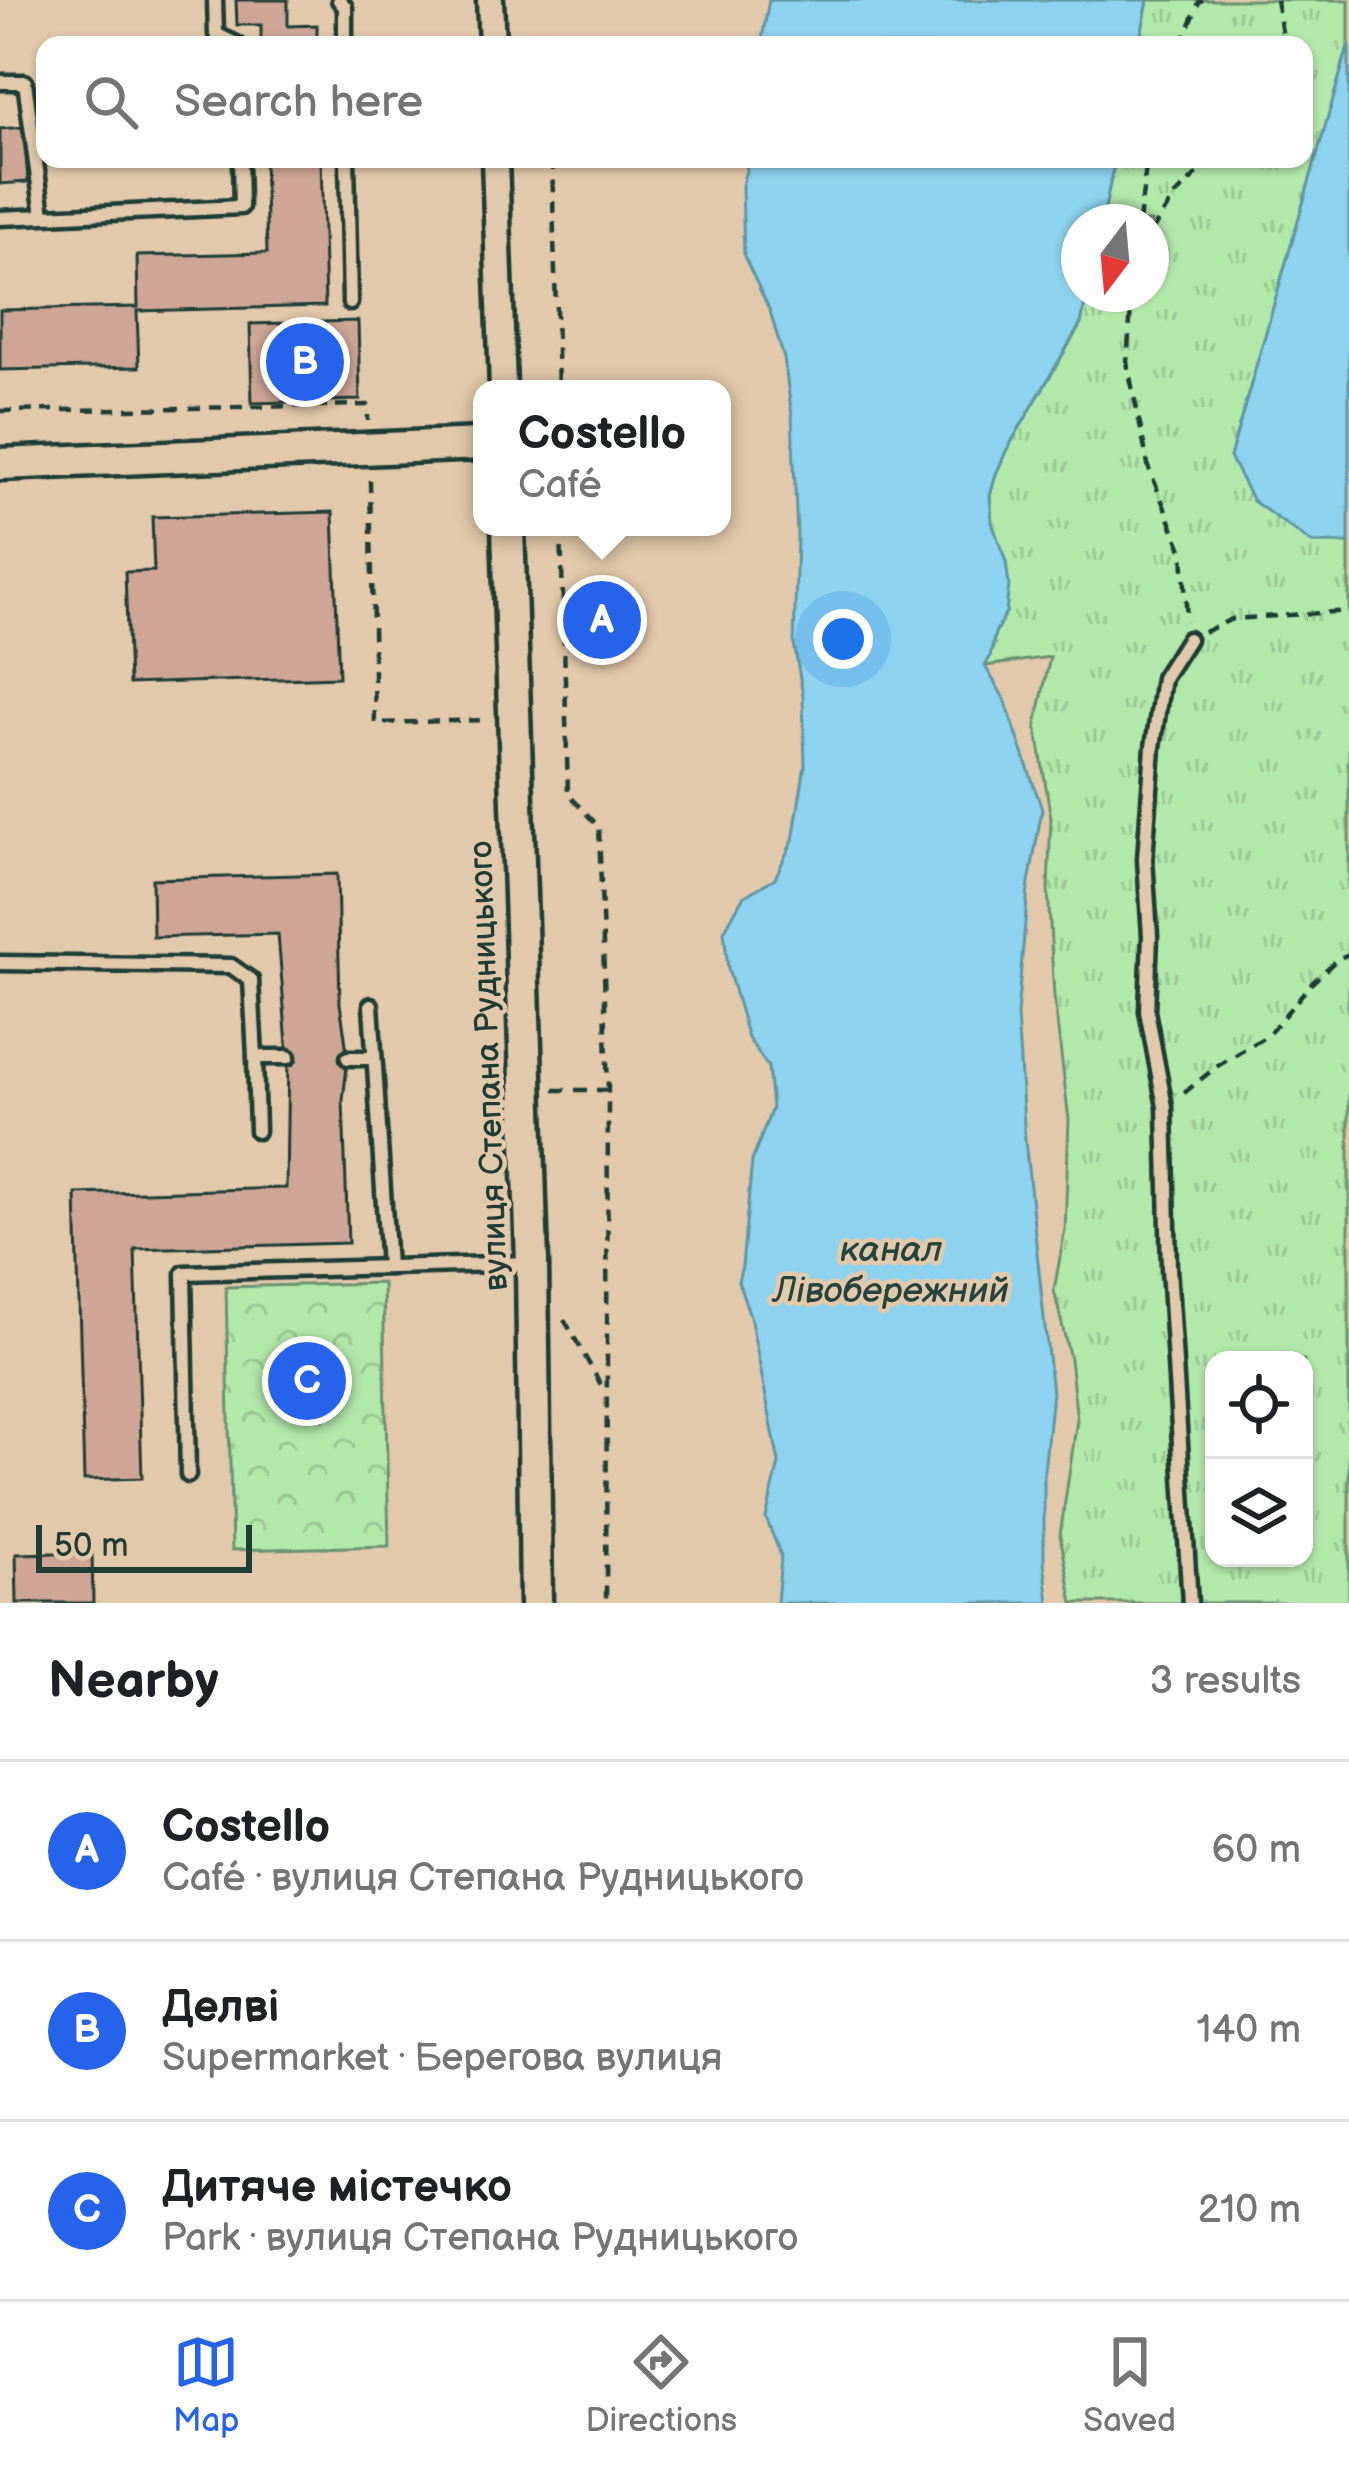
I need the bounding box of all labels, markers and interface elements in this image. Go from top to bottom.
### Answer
search box [36,36,1313,168]
icon: search [78,69,144,135]
text: Search here [174,75,423,130]
north arrow [1061,204,1169,312]
pin: B [266,317,344,407]
popup [473,380,731,536]
text: Costello [518,407,686,462]
text: Café [518,462,602,509]
pin: A [563,575,641,665]
your location [813,609,873,669]
street label: вулиця Степана Рудницького [461,840,517,1292]
water label: канал Лівобережний [771,1229,1009,1313]
pin: C [268,1336,346,1426]
map controls [1205,1351,1313,1567]
button: locate [1205,1351,1313,1459]
button: layers [1205,1459,1313,1567]
scale bar [36,1519,252,1572]
text: 50 m [54,1526,129,1566]
text: Nearby [48,1651,219,1712]
text: 3 results [1149,1658,1301,1705]
text: Costello [162,1800,330,1855]
text: A [75,1827,99,1874]
text: 60 m [1211,1827,1301,1874]
text: Café · вулиця Степана Рудницького [162,1855,804,1902]
text: Делві [162,1980,280,2035]
text: B [73,2007,101,2054]
text: 140 m [1196,2007,1301,2054]
text: Supermarket · Берегова вулиця [162,2035,723,2082]
text: Дитяче містечко [162,2160,512,2215]
text: C [73,2187,101,2234]
text: 210 m [1198,2187,1301,2234]
text: Park · вулиця Степана Рудницького [162,2215,798,2262]
tab: Map [173,2329,239,2441]
tab: Directions [586,2329,737,2441]
tab: Saved [1083,2329,1176,2441]

